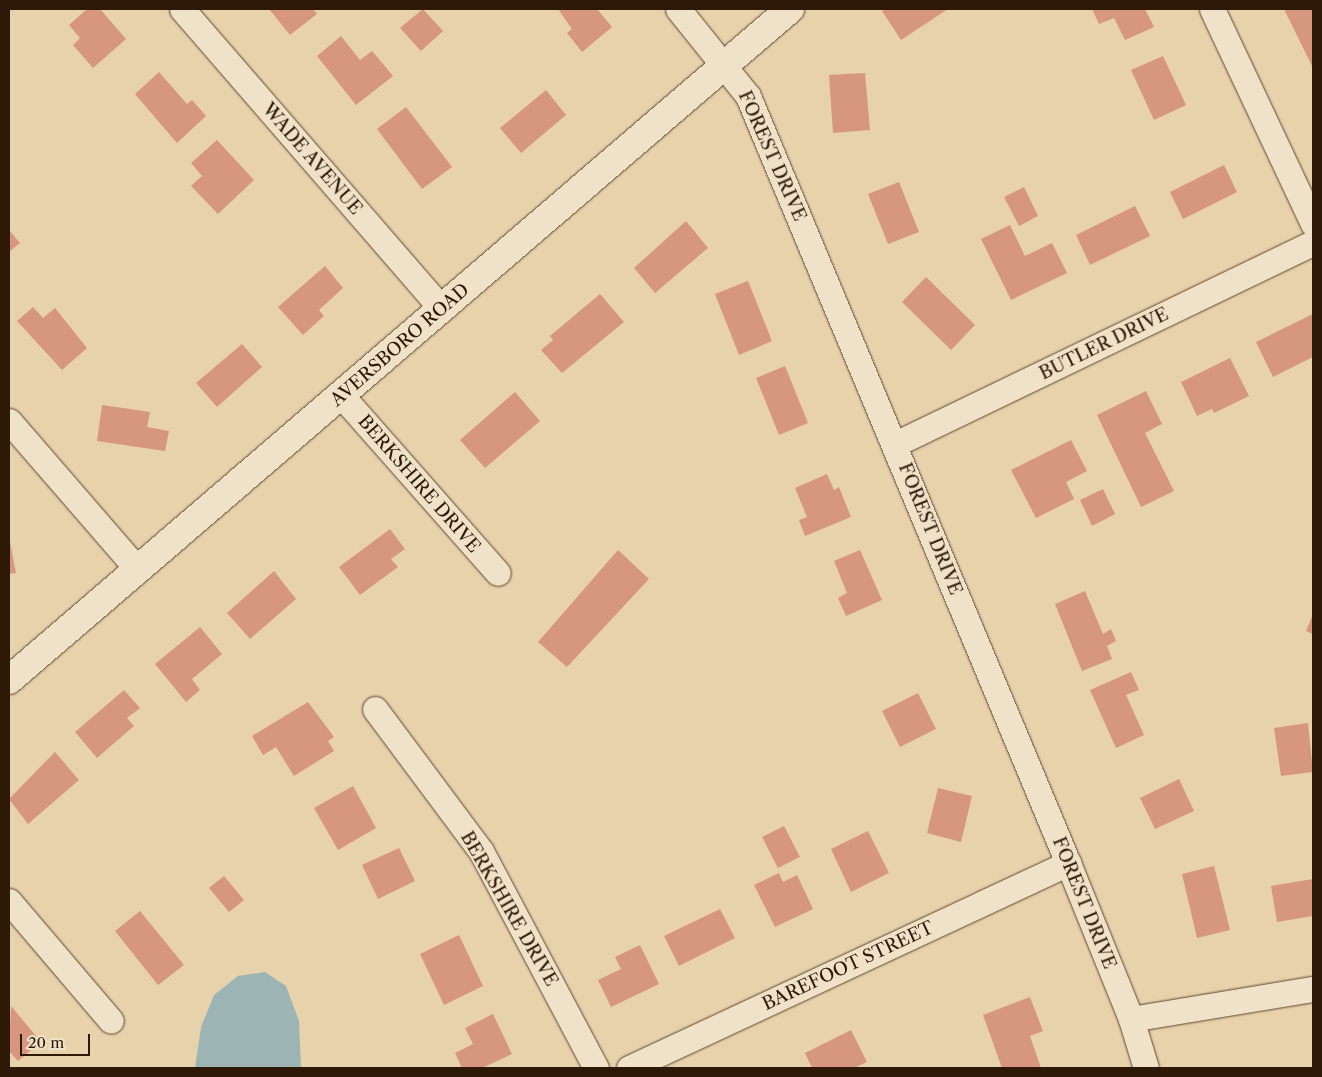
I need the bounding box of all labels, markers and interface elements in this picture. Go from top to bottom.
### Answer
street label: FOREST DRIVE [734,87,810,225]
street label: WADE AVENUE [257,98,367,220]
street label: AVERSBORO ROAD [326,279,474,411]
street label: BUTLER DRIVE [1036,303,1172,385]
street label: BERKSHIRE DRIVE [353,411,485,557]
street label: FOREST DRIVE [894,460,966,598]
street label: BERKSHIRE DRIVE [456,828,562,990]
street label: FOREST DRIVE [1048,834,1120,972]
street label: BAREFOOT STREET [759,917,937,1015]
scale bar [22,1024,92,1056]
text: 20 m [28,1033,64,1052]

